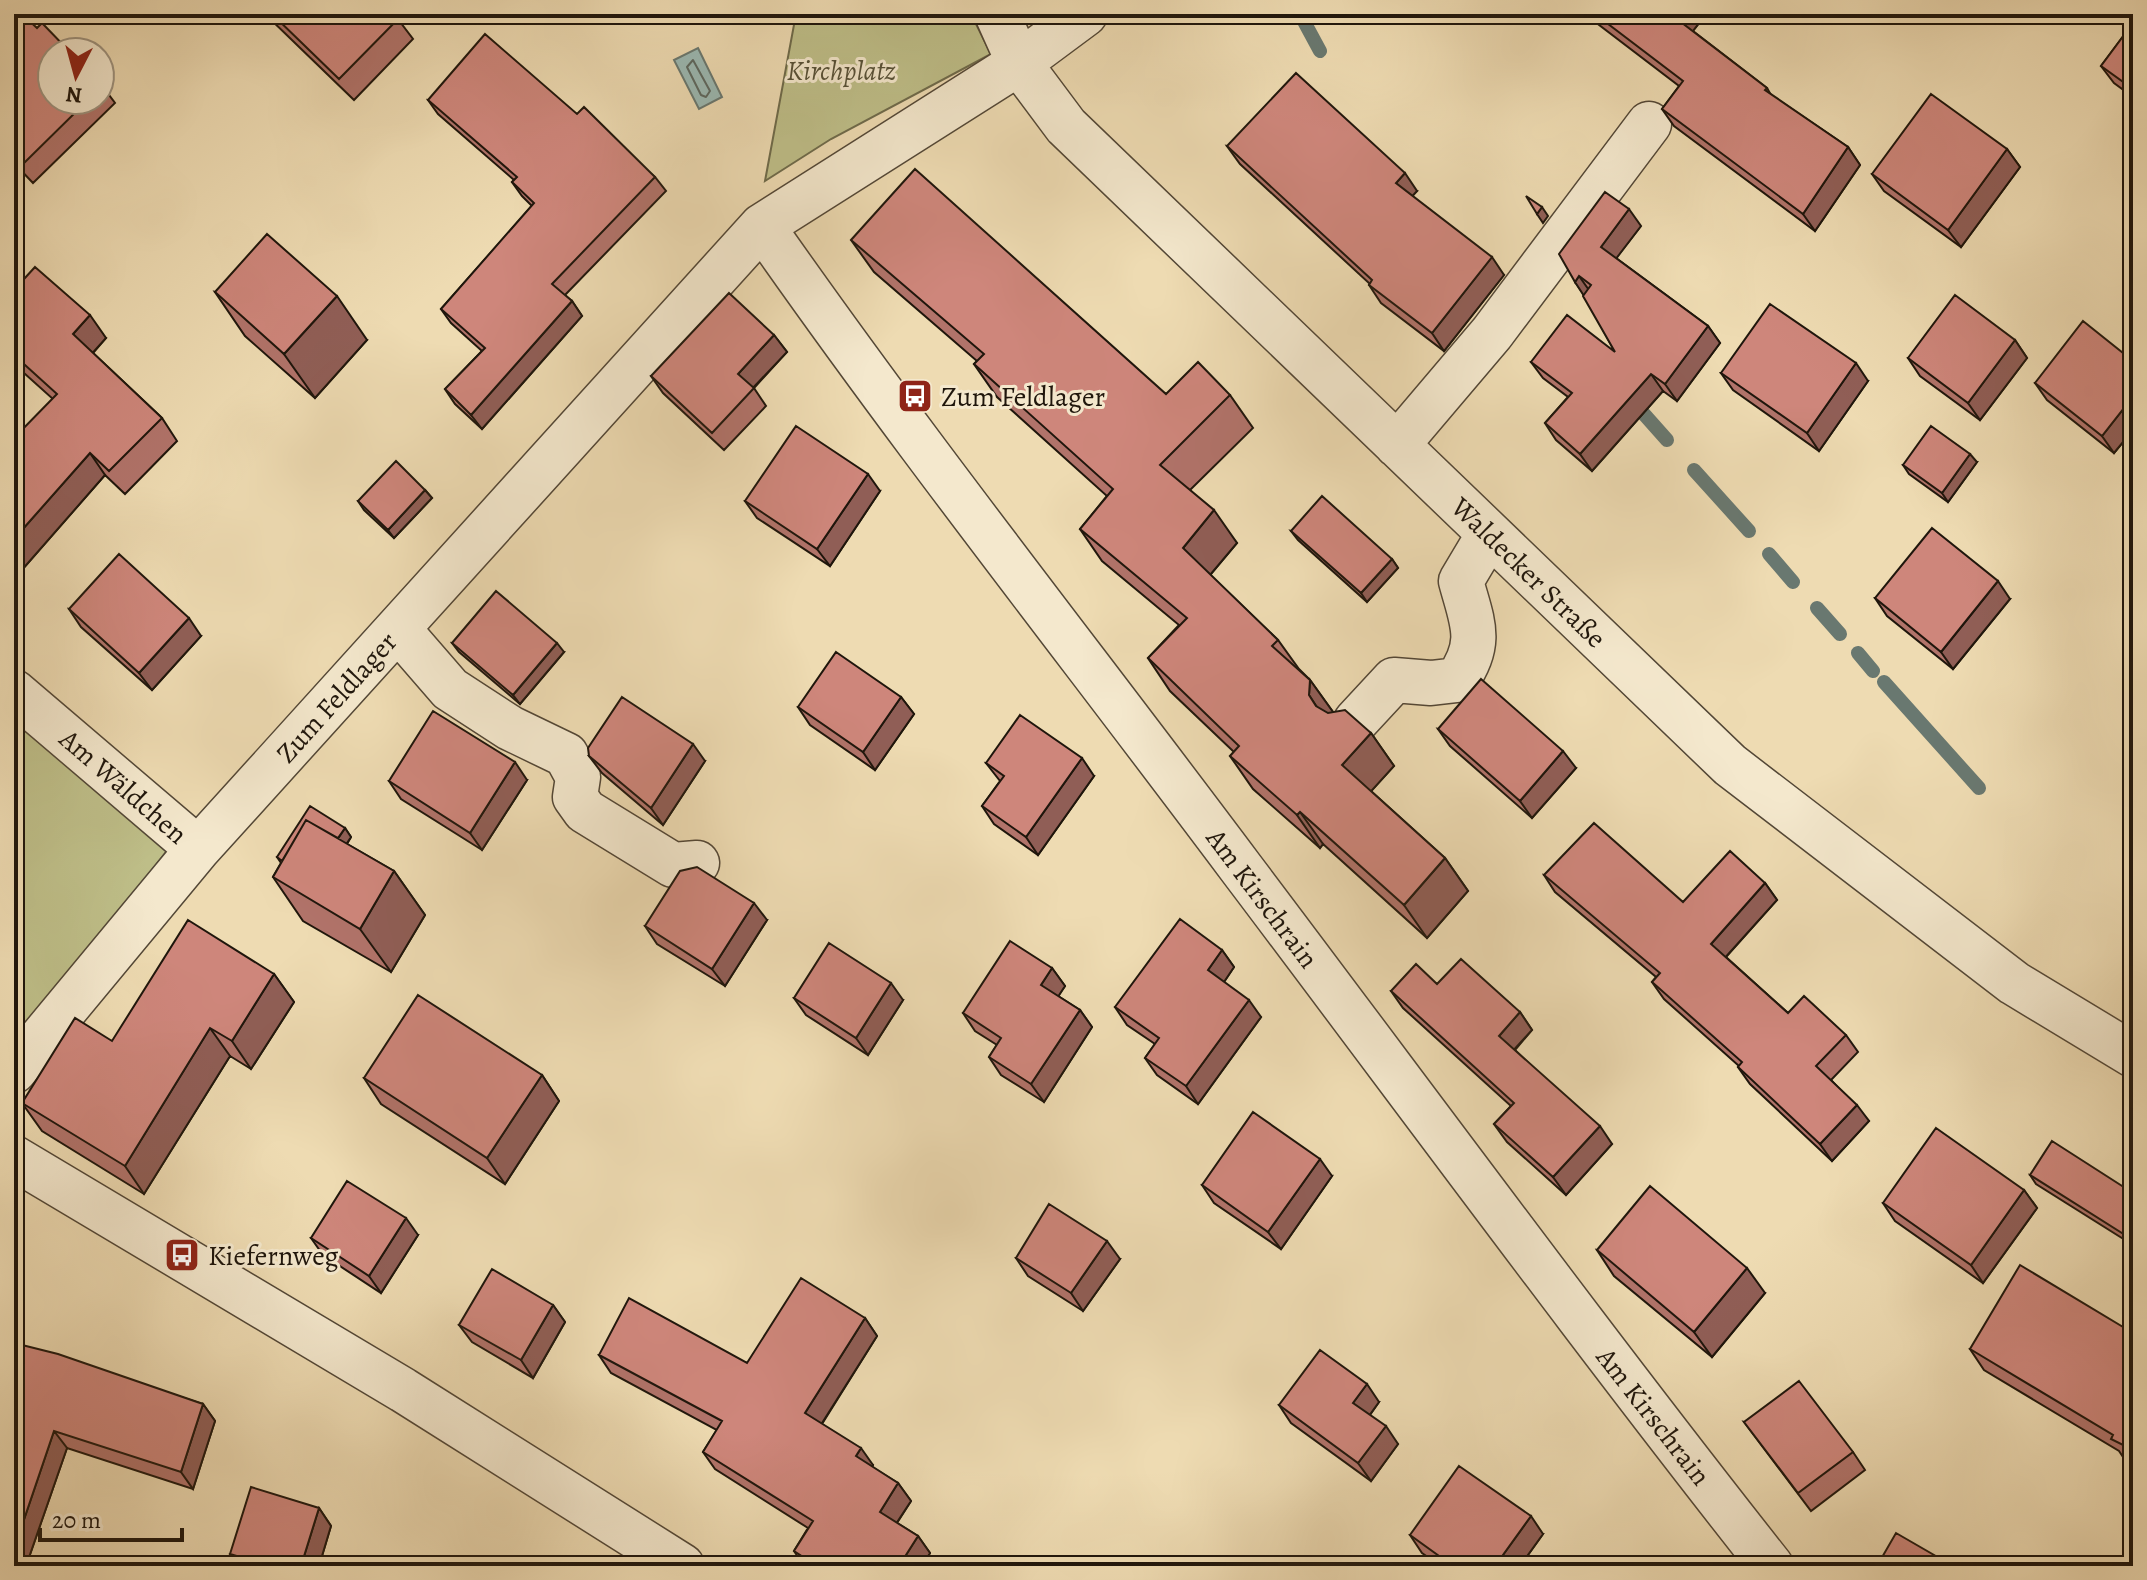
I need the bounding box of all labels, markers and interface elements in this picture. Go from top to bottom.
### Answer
north arrow [36,36,116,116]
park label: Kirchplatz [786,52,896,90]
text: N [64,79,84,111]
bus stop icon: Zum Feldlager [896,377,934,415]
place label: Zum Feldlager [941,378,1106,416]
street label: Waldecker Straße [1442,488,1614,657]
street label: Zum Feldlager [268,624,406,771]
street label: Am Wäldchen [50,720,195,853]
street label: Am Kirschrain [1197,820,1327,976]
bus stop icon: Kiefernweg [163,1236,201,1274]
place label: Kiefernweg [208,1237,338,1275]
street label: Am Kirschrain [1587,1339,1719,1494]
scale bar [40,1492,182,1542]
text: 20 m [52,1504,101,1536]

